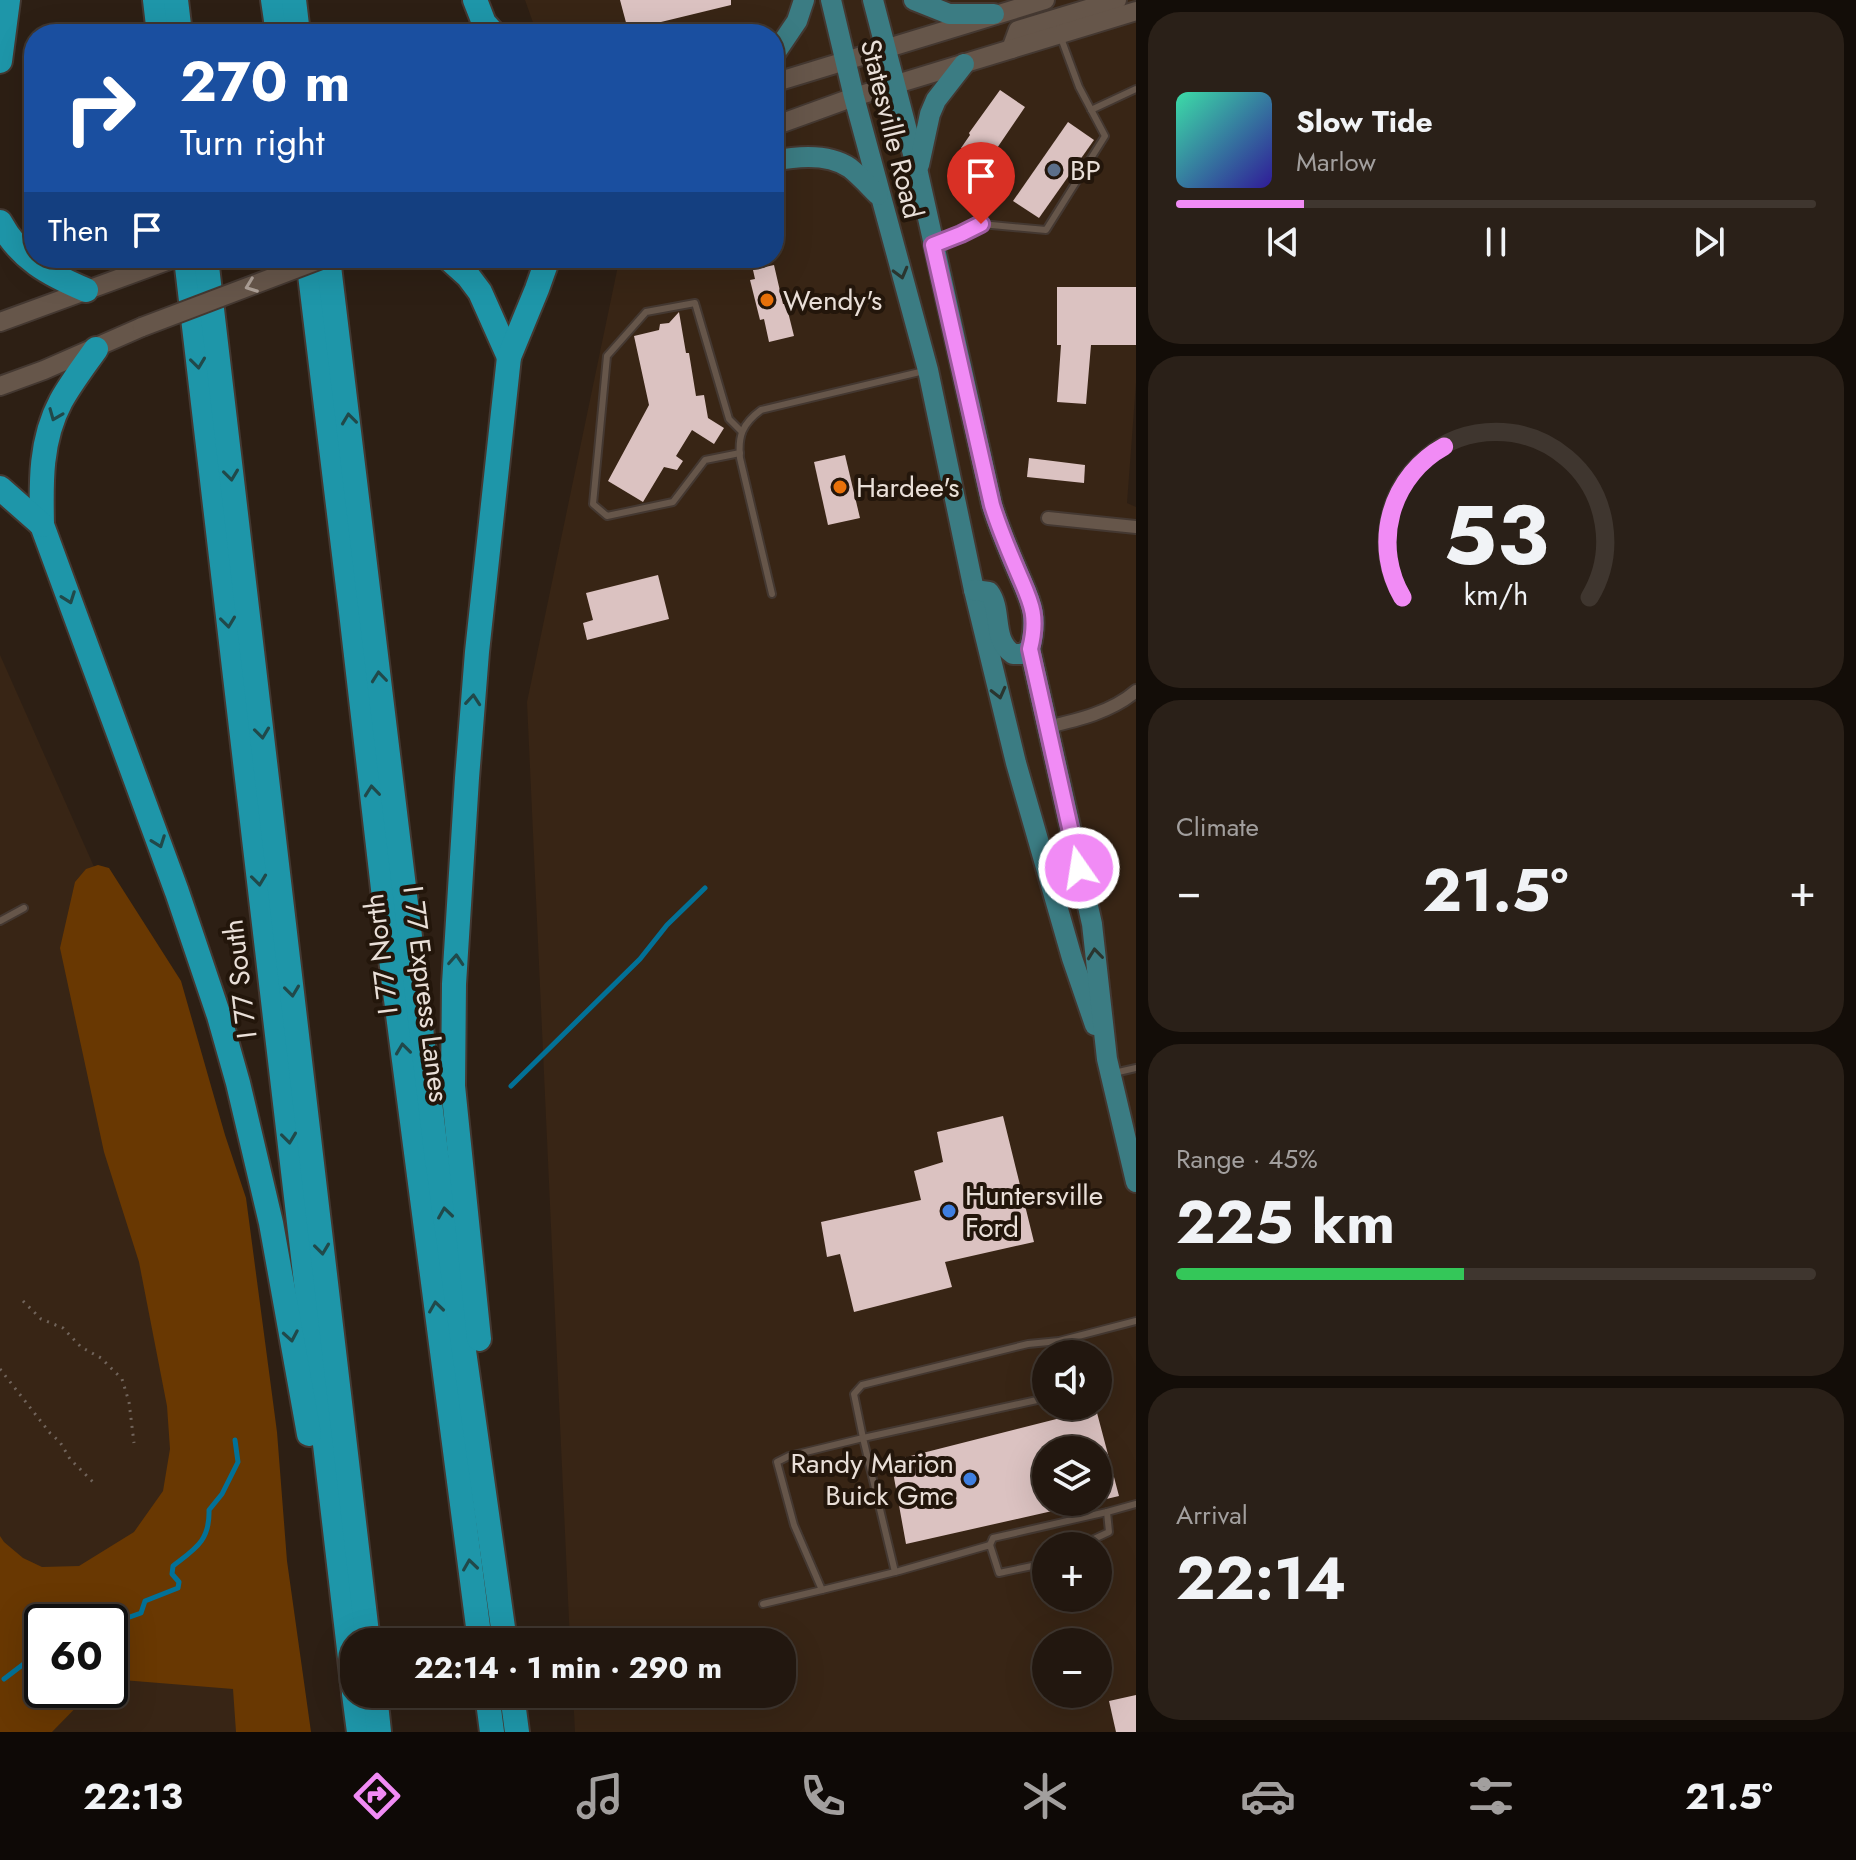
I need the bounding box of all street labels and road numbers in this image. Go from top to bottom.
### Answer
street label: Statesville Road [850,35,934,223]
street label: I 77 Express Lanes [392,884,460,1104]
street label: I 77 North [353,891,409,1017]
street label: I 77 South [212,917,268,1041]

